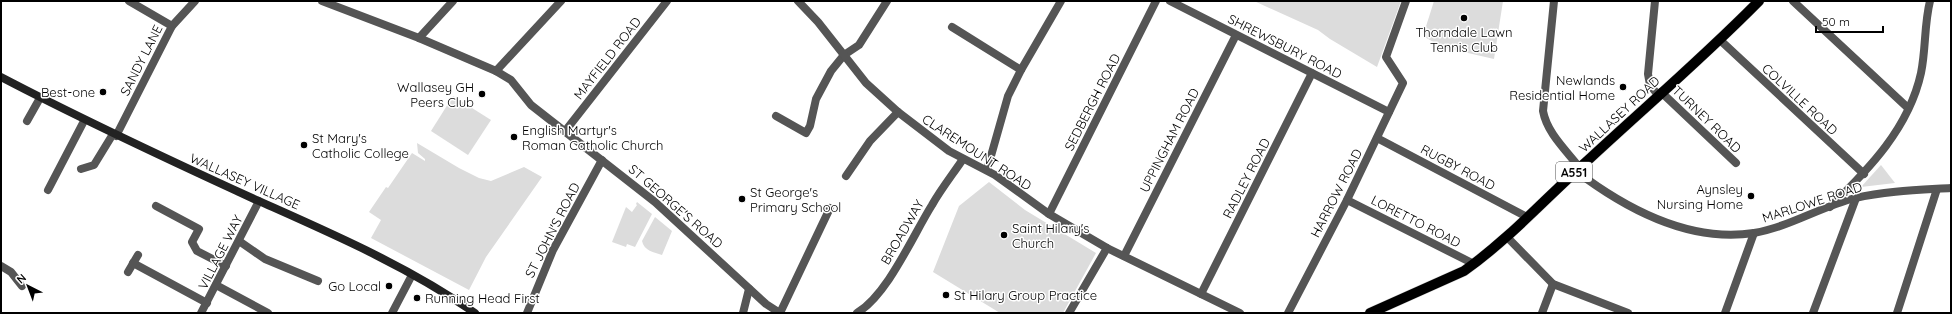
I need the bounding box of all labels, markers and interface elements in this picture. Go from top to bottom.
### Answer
scale bar [1816,8,1883,34]
street label: SHREWSBURY ROAD [1225,10,1345,82]
marker: Thorndale Lawn Tennis Club [1459,13,1469,23]
street label: MAYFIELD ROAD [570,14,644,102]
text: 50 m [1822,14,1850,29]
street label: SANDY LANE [116,22,166,98]
place label: Thorndale Lawn Tennis Club [1415,24,1513,55]
street label: SEDBERGH ROAD [1061,51,1123,153]
street label: COLVILLE ROAD [1759,60,1841,138]
place label: Newlands Residential Home [1509,72,1615,103]
street label: WALLASEY ROAD [1575,72,1663,156]
place label: Wallasey GH Peers Club [397,79,474,110]
marker: Newlands Residential Home [1618,82,1628,92]
street label: TURNEY ROAD [1669,82,1745,156]
place label: Best-one [41,84,95,100]
street label: UPPINGHAM ROAD [1136,85,1202,195]
marker: Best-one [98,87,108,97]
marker: Wallasey GH Peers Club [477,89,487,99]
street label: CLAREMOUNT ROAD [919,111,1035,193]
place label: English Martyr's Roman Catholic Church [522,122,663,153]
place label: St Mary's Catholic College [312,130,409,161]
marker: English Martyr's Roman Catholic Church [509,132,519,142]
street label: RADLEY ROAD [1219,135,1273,221]
marker: St Mary's Catholic College [299,140,309,150]
street label: RUGBY ROAD [1418,141,1498,193]
street label: HARROW ROAD [1307,146,1365,240]
street label: WALLASEY VILLAGE [187,150,303,212]
street label: ST GEORGE'S ROAD [626,161,726,251]
road number: A551 [1556,162,1592,182]
street label: MARLOWE ROAD [1760,178,1864,226]
street label: ST JOHN'S ROAD [521,180,583,280]
place label: Aynsley Nursing Home [1657,181,1743,212]
place label: St George's Primary School [750,184,841,215]
marker: Aynsley Nursing Home [1746,191,1756,201]
street label: LORETTO ROAD [1369,192,1463,250]
marker: St George's Primary School [737,194,747,204]
street label: BROADWAY [877,196,927,267]
street label: VILLAGE WAY [194,211,246,292]
place label: Saint Hilary's Church [1012,220,1089,251]
marker: Saint Hilary's Church [999,230,1009,240]
north arrow [8,266,48,306]
text: N [14,271,29,286]
place label: Go Local [328,278,381,294]
marker: Go Local [384,281,394,291]
place label: St Hilary Group Practice [954,287,1097,303]
place label: Running Head First [425,290,540,306]
marker: St Hilary Group Practice [941,290,951,300]
marker: Running Head First [412,293,422,303]

